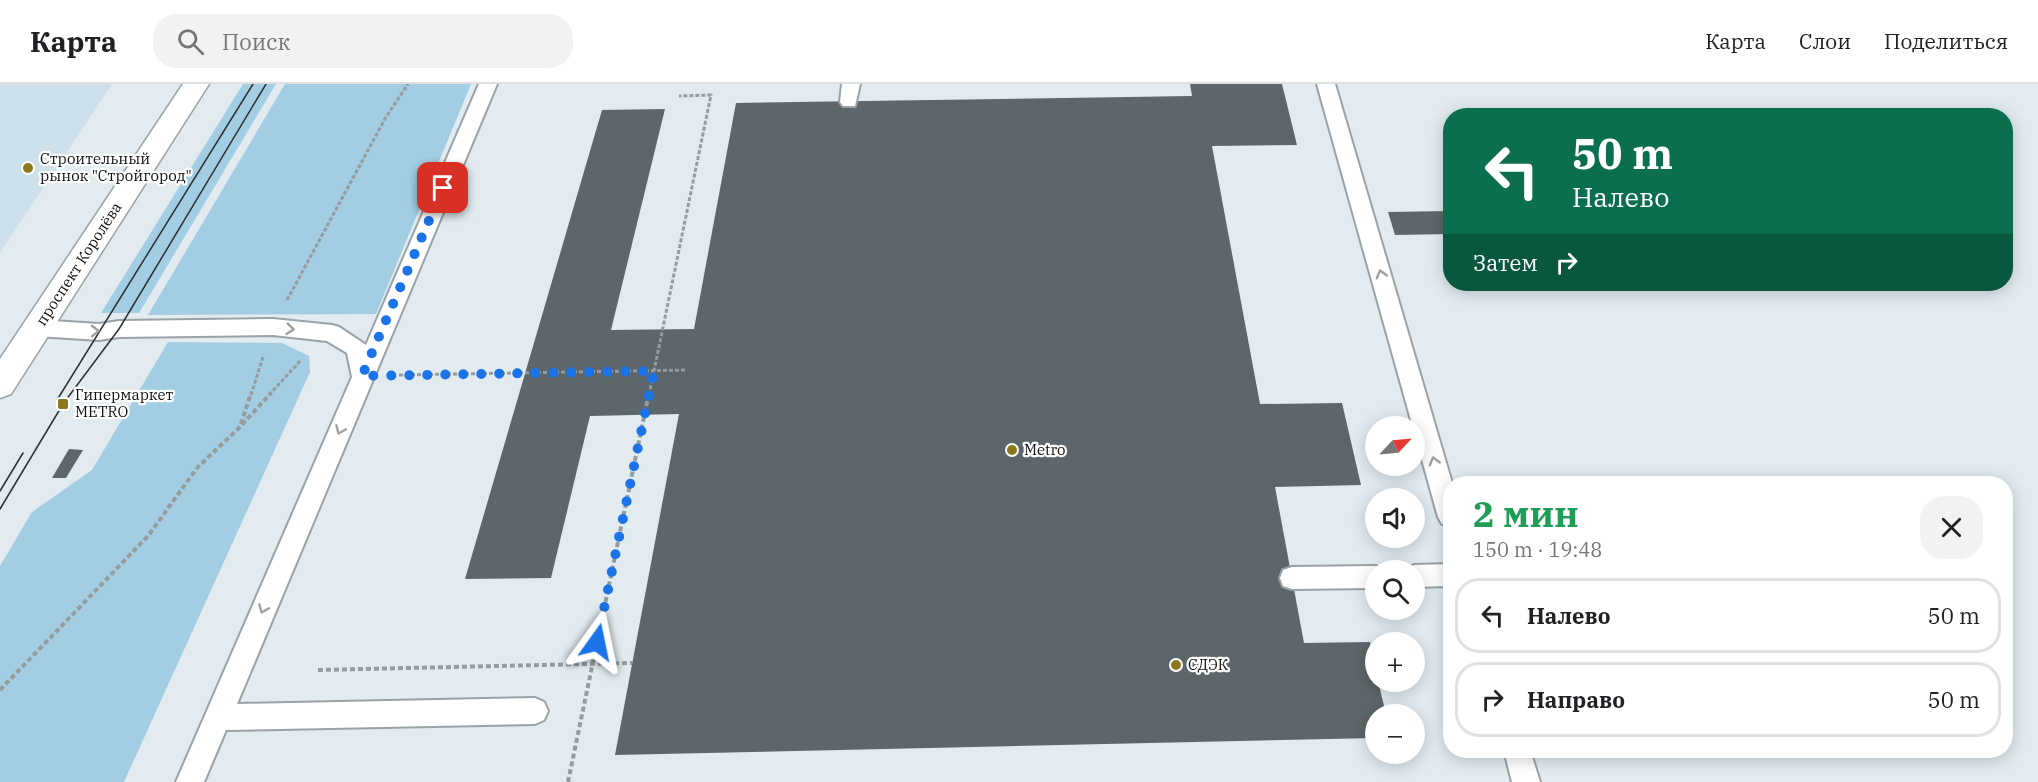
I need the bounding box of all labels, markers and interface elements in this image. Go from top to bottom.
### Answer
search box [153,14,573,68]
text: Карта [30,23,117,60]
icon: search [174,25,207,58]
text: Поиск [222,27,290,56]
text: Карта [1705,27,1766,55]
text: Слои [1799,27,1851,55]
text: Поделиться [1884,27,2008,55]
text: 50 m [1572,126,1673,181]
icon: left [1473,132,1551,210]
place label: Строительный рынок "Стройгород" [40,149,192,185]
marker: Строительный рынок "Стройгород" [21,161,35,175]
pin [417,162,468,213]
icon: arrive [426,171,459,204]
text: Налево [1572,179,1669,214]
street label: проспект Королёва [32,198,126,329]
icon: right [1550,246,1583,279]
text: Затем [1473,248,1538,277]
one-way arrow [1376,269,1388,280]
one-way arrow [285,322,295,335]
one-way arrow [91,325,100,337]
place label: Гипермаркет METRO [75,385,174,421]
marker: Гипермаркет METRO [56,397,70,411]
north arrow [1365,416,1425,476]
map controls [1365,416,1425,764]
one-way arrow [335,423,347,434]
place label: Metro [1024,440,1066,459]
marker: Metro [1005,443,1019,457]
one-way arrow [1429,456,1442,466]
button: sound [1365,488,1425,548]
text: 2 мин [1473,490,1579,537]
button: close [1920,496,1983,559]
text: 150 m · 19:48 [1473,536,1602,563]
button: search [1365,560,1425,620]
icon: left [1476,599,1509,632]
text: Налево [1527,601,1611,630]
text: 50 m [1928,601,1980,630]
one-way arrow [258,603,270,614]
position arrow [565,610,629,674]
button: + [1365,632,1425,692]
place label: СДЭК [1188,655,1229,674]
marker: СДЭК [1169,658,1183,672]
icon: right [1476,683,1509,716]
text: Направо [1527,685,1625,714]
text: 50 m [1928,685,1980,714]
button: − [1365,704,1425,764]

